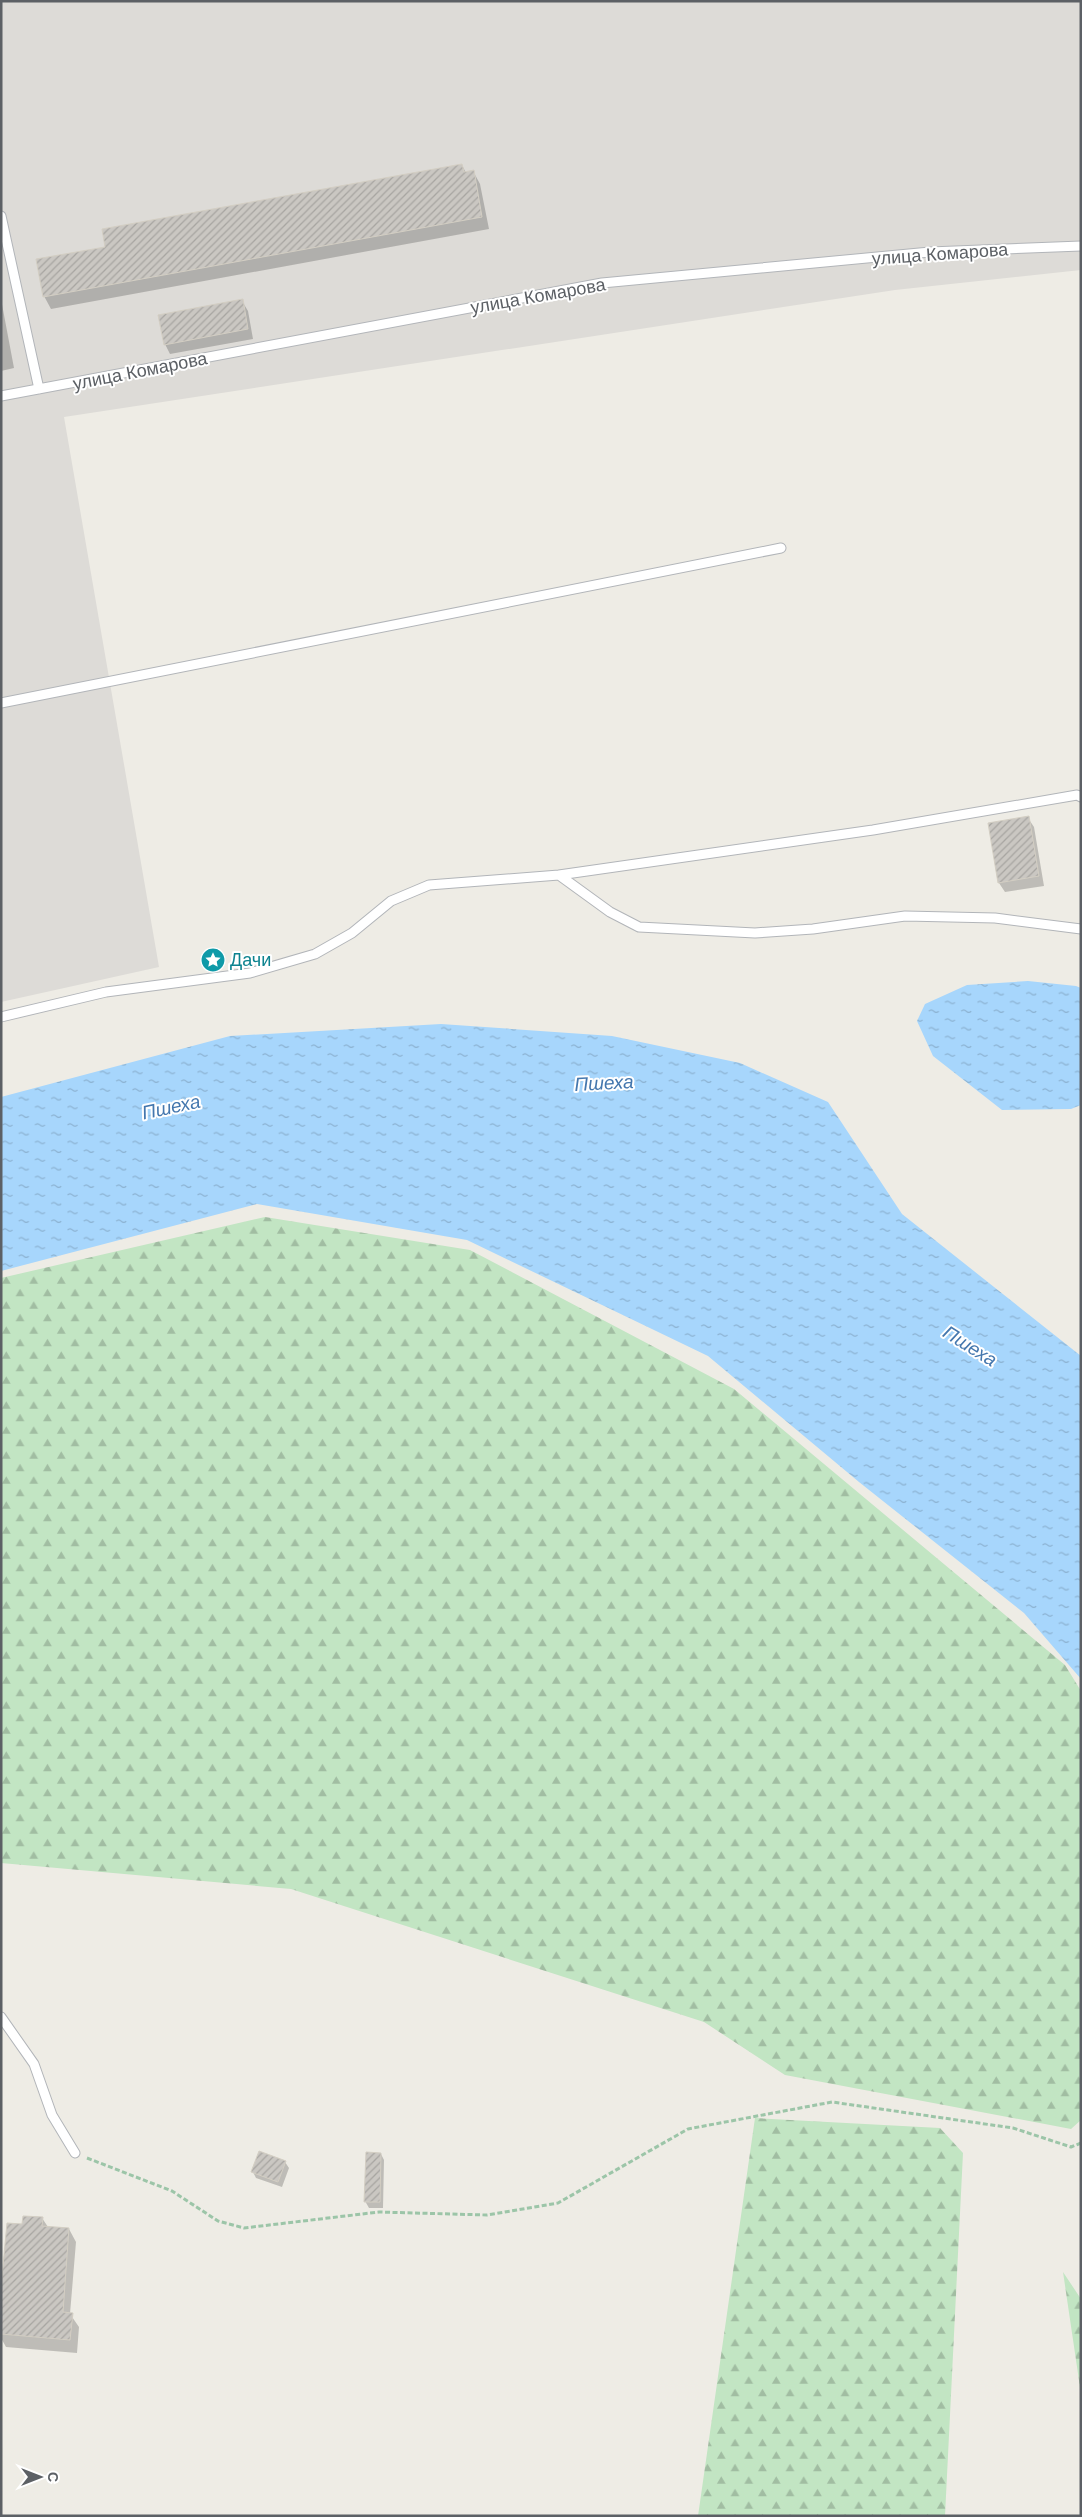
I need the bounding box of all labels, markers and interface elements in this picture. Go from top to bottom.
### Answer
street label: улица Комарова [871,237,1010,271]
street label: улица Комарова [469,272,608,320]
street label: улица Комарова [71,346,210,396]
place icon: Дачи [200,947,226,973]
place label: Дачи [230,948,271,972]
water label: Пшеха [574,1069,634,1097]
water label: Пшеха [139,1089,203,1125]
water label: Пшеха [938,1320,1002,1372]
north arrow [15,2452,65,2502]
text: С [44,2472,62,2482]

